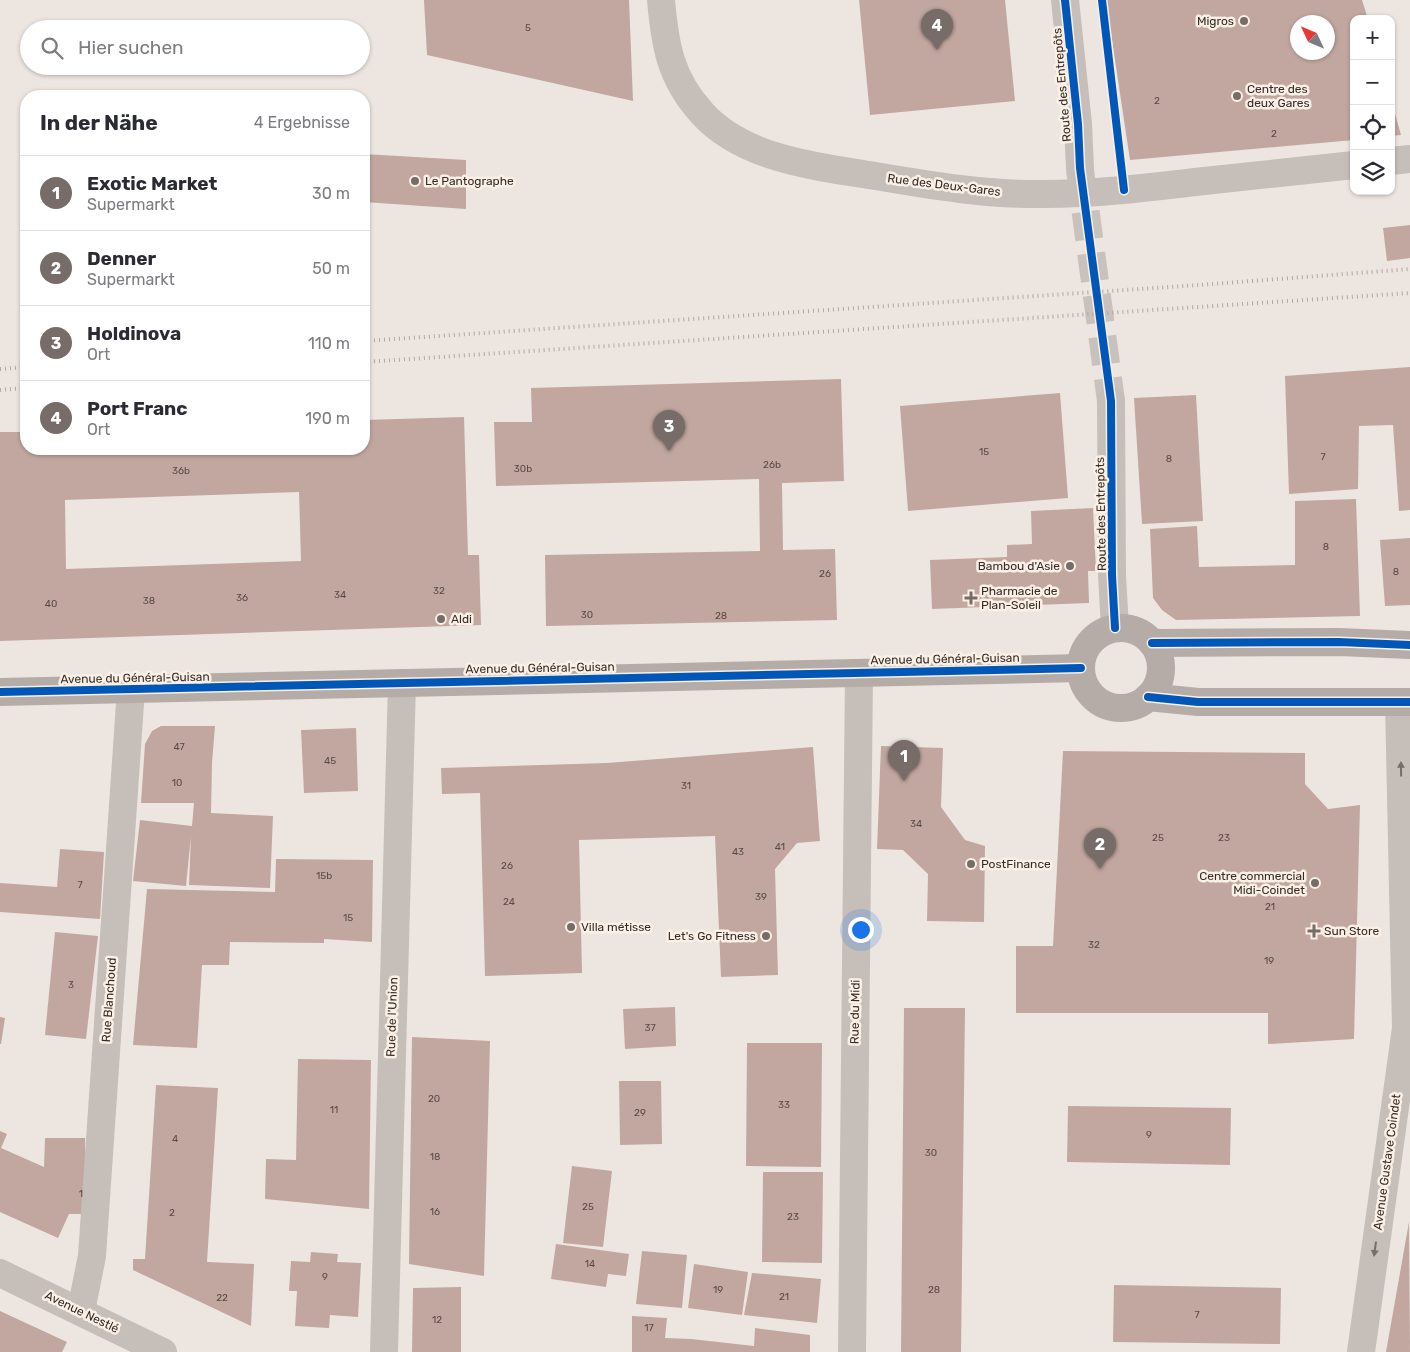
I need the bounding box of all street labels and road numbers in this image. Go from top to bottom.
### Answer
street label: Route des Entrepôts [1050,27,1074,143]
street label: Rue des Deux-Gares [887,171,1001,199]
street label: Route des Entrepôts [1093,457,1109,571]
street label: Avenue du Général-Guisan [870,651,1020,667]
street label: Avenue du Général-Guisan [465,660,615,676]
street label: Avenue du Général-Guisan [60,670,210,686]
street label: Rue Blanchoud [99,957,119,1043]
street label: Rue de l'Union [384,977,400,1057]
street label: Rue du Midi [847,980,863,1044]
street label: Avenue Gustave Coindet [1371,1093,1404,1231]
street label: Avenue Nestlé [43,1288,121,1336]

